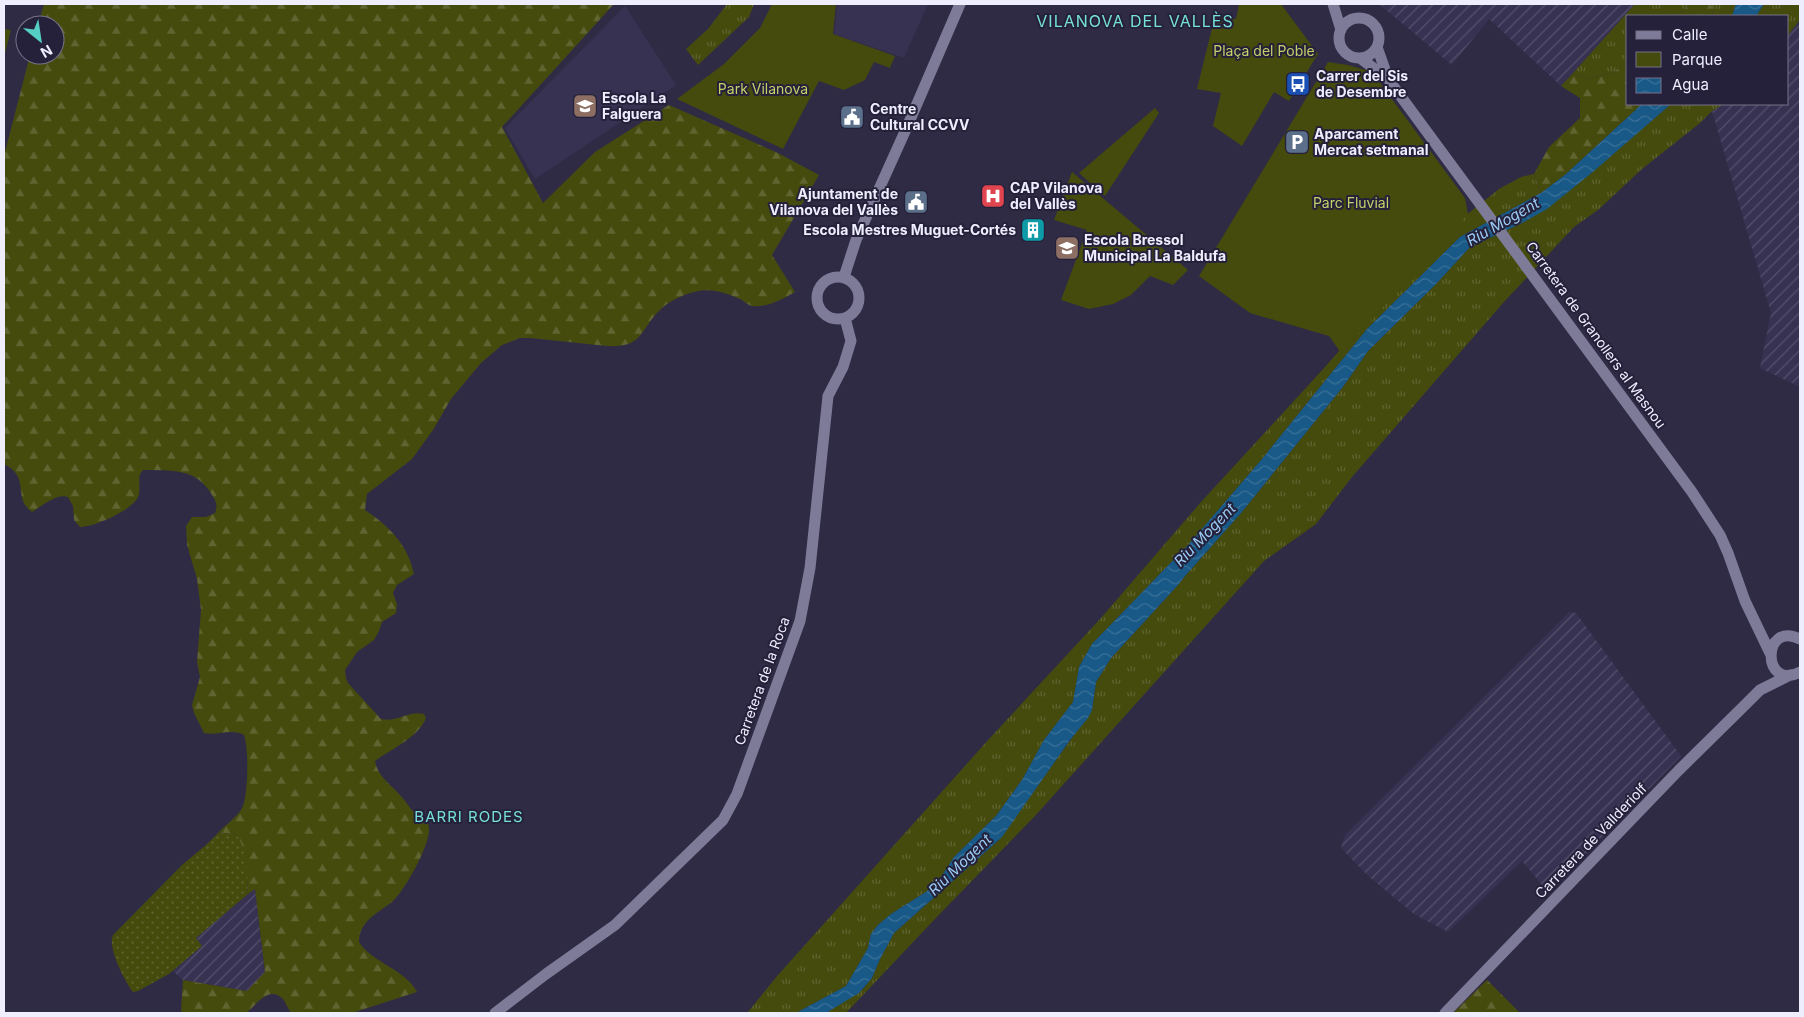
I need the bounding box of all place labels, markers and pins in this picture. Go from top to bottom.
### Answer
place label: Carrer del Sis de Desembre [1316,67,1408,100]
bus stop icon: Carrer del Sis de Desembre [1285,71,1311,97]
place label: Escola La Falguera [602,89,666,122]
school or university icon: Escola La Falguera [572,93,598,119]
place label: Centre Cultural CCVV [870,100,970,133]
public building icon: Centre Cultural CCVV [839,104,865,130]
place label: Aparcament Mercat setmanal [1314,125,1429,158]
parking icon: Aparcament Mercat setmanal [1284,129,1310,155]
place label: CAP Vilanova del Vallès [1010,179,1102,212]
hospital icon: CAP Vilanova del Vallès [980,183,1006,209]
place label: Ajuntament de Vilanova del Vallès [769,185,898,218]
public building icon: Ajuntament de Vilanova del Vallès [903,189,929,215]
building icon: Escola Mestres Muguet-Cortés [1020,217,1046,243]
place label: Escola Mestres Muguet-Cortés [803,221,1016,238]
place label: Escola Bressol Municipal La Baldufa [1084,231,1226,264]
school or university icon: Escola Bressol Municipal La Baldufa [1054,235,1080,261]

